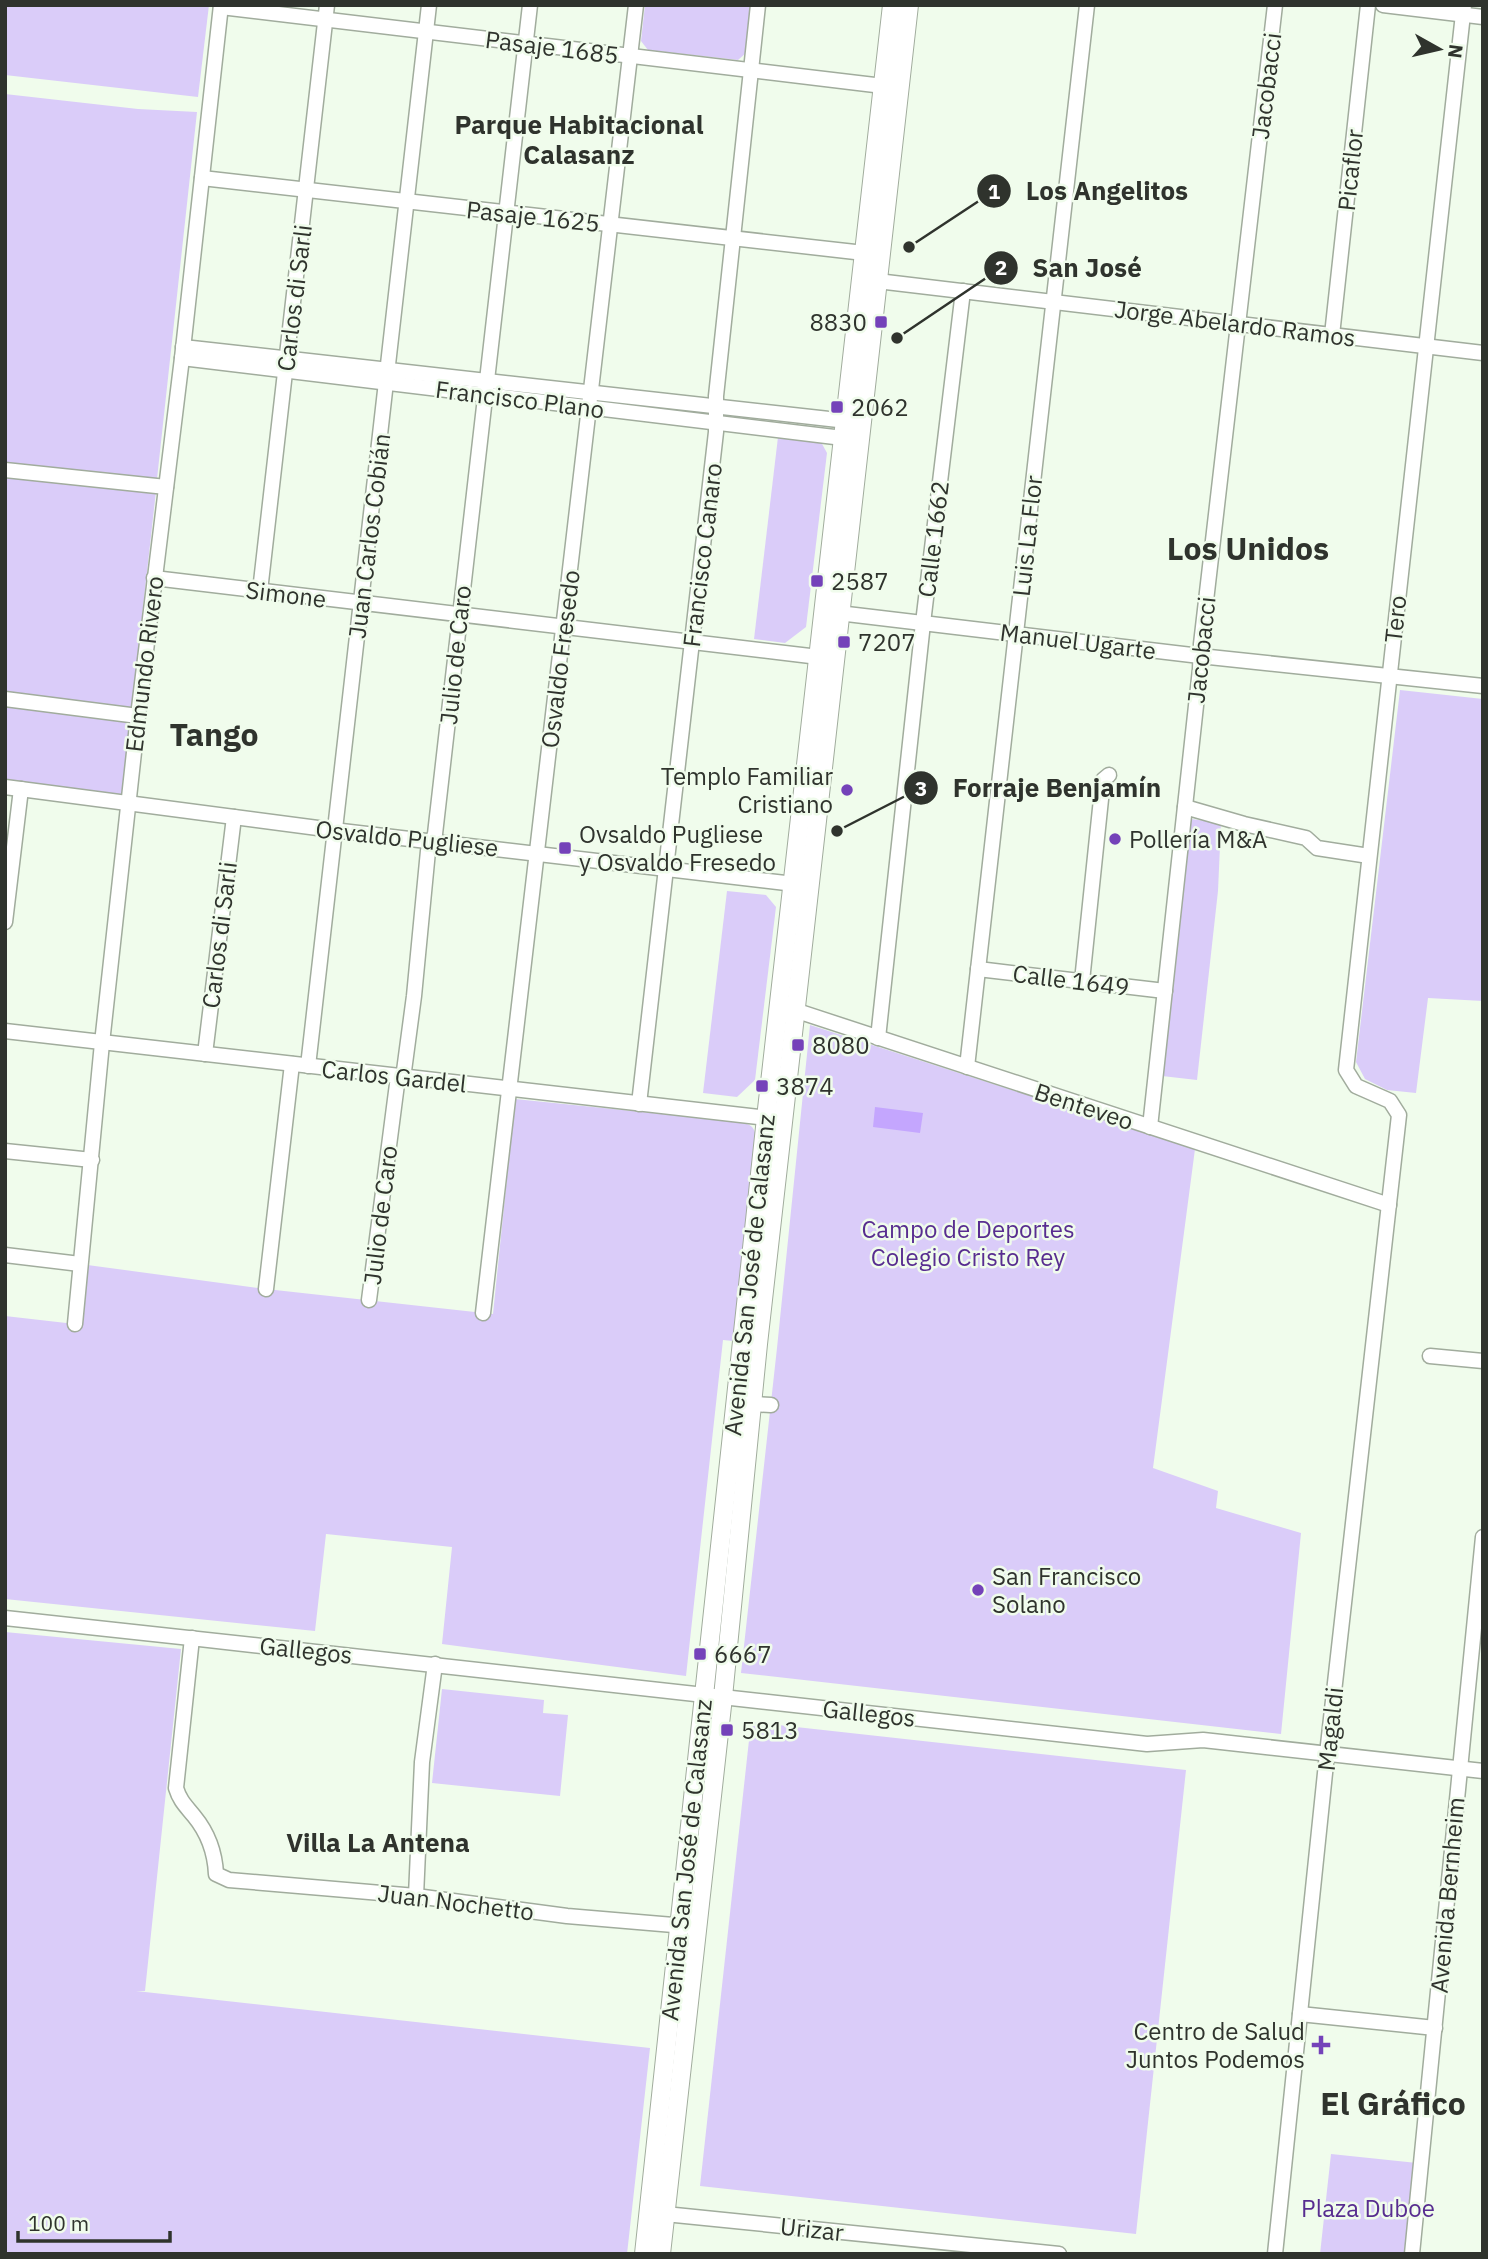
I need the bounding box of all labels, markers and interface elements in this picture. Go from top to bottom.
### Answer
north arrow [1404,14,1474,84]
street label: Pasaje 1685 [484,23,620,71]
street label: Jacobacci [1244,31,1288,141]
text: N [1443,43,1469,60]
district label: Parque Habitacional Calasanz [454,107,704,171]
street label: Picaflor [1330,127,1370,212]
callout: Los Angelitos [977,168,1202,215]
text: Los Angelitos [1026,173,1188,207]
text: 1 [988,177,1001,205]
street label: Pasaje 1625 [465,193,601,239]
street label: Carlos di Sarli [269,223,319,373]
callout: San José [984,245,1156,292]
text: San José [1032,250,1142,284]
text: 2 [995,253,1007,281]
street label: Jorge Abelardo Ramos [1113,292,1357,354]
place label: 8830 [809,306,867,338]
marker: 8830 [873,314,889,330]
street label: Francisco Plano [434,373,606,425]
place label: 2062 [851,391,909,423]
marker: 2062 [829,399,845,415]
street label: Juan Carlos Cobián [341,432,397,640]
street label: Francisco Canaro [675,461,729,649]
street label: Luis La Flor [1005,474,1049,598]
street label: Calle 1662 [910,479,956,599]
district label: Los Unidos [1167,527,1329,569]
place label: 2587 [831,565,889,597]
street label: Osvaldo Fresedo [533,568,587,750]
street label: Simone [244,573,328,615]
marker: 2587 [809,573,825,589]
street label: Edmundo Rivero [117,574,171,754]
street label: Julio de Caro [432,584,478,726]
street label: Tero [1377,594,1413,644]
street label: Jacobacci [1179,595,1223,705]
street label: Manuel Ugarte [998,616,1158,666]
place label: 7207 [858,626,916,658]
marker: 7207 [836,634,852,650]
district label: Tango [169,713,259,755]
place label: Templo Familiar Cristiano [661,760,833,820]
callout: Forraje Benjamín [904,765,1176,812]
text: Forraje Benjamín [953,770,1161,804]
text: 3 [915,774,927,802]
marker: Templo Familiar Cristiano [839,782,855,798]
street label: Osvaldo Pugliese [314,812,500,864]
place label: Ovsaldo Pugliese y Osvaldo Fresedo [579,818,776,878]
place label: Pollería M&A [1129,823,1267,855]
marker: Pollería M&A [1107,831,1123,847]
marker: Ovsaldo Pugliese y Osvaldo Fresedo [557,840,573,856]
street label: Carlos di Sarli [194,860,244,1010]
street label: Calle 1649 [1011,957,1131,1003]
place label: 8080 [812,1029,870,1061]
marker: 8080 [790,1037,806,1053]
street label: Carlos Gardel [320,1052,468,1100]
place label: 3874 [776,1070,834,1102]
street label: Benteveo [1031,1075,1137,1137]
marker: 3874 [754,1078,770,1094]
street label: Avenida San José de Calasanz [716,1113,782,1437]
street label: Julio de Caro [356,1144,404,1286]
park label: Campo de Deportes Colegio Cristo Rey [861,1213,1075,1273]
place label: San Francisco Solano [992,1560,1141,1620]
marker: San Francisco Solano [970,1582,986,1598]
street label: Gallegos [258,1629,354,1671]
place label: 6667 [714,1638,772,1670]
marker: 6667 [692,1646,708,1662]
street label: Magaldi [1310,1685,1350,1773]
street label: Gallegos [821,1692,917,1734]
street label: Avenida San José de Calasanz [653,1698,719,2022]
place label: 5813 [741,1714,799,1746]
marker: 5813 [719,1722,735,1738]
street label: Avenida Bernheim [1422,1796,1472,1994]
district label: Villa La Antena [286,1825,470,1859]
street label: Juan Nochetto [376,1877,536,1927]
place label: Centro de Salud Juntos Podemos [1126,2015,1305,2075]
marker: Centro de Salud Juntos Podemos [1311,2035,1331,2055]
district label: El Gráfico [1320,2082,1466,2124]
park label: Plaza Duboe [1301,2192,1435,2224]
scale bar [18,2200,170,2244]
text: 100 m [28,2209,89,2237]
street label: Urizar [779,2210,846,2248]

